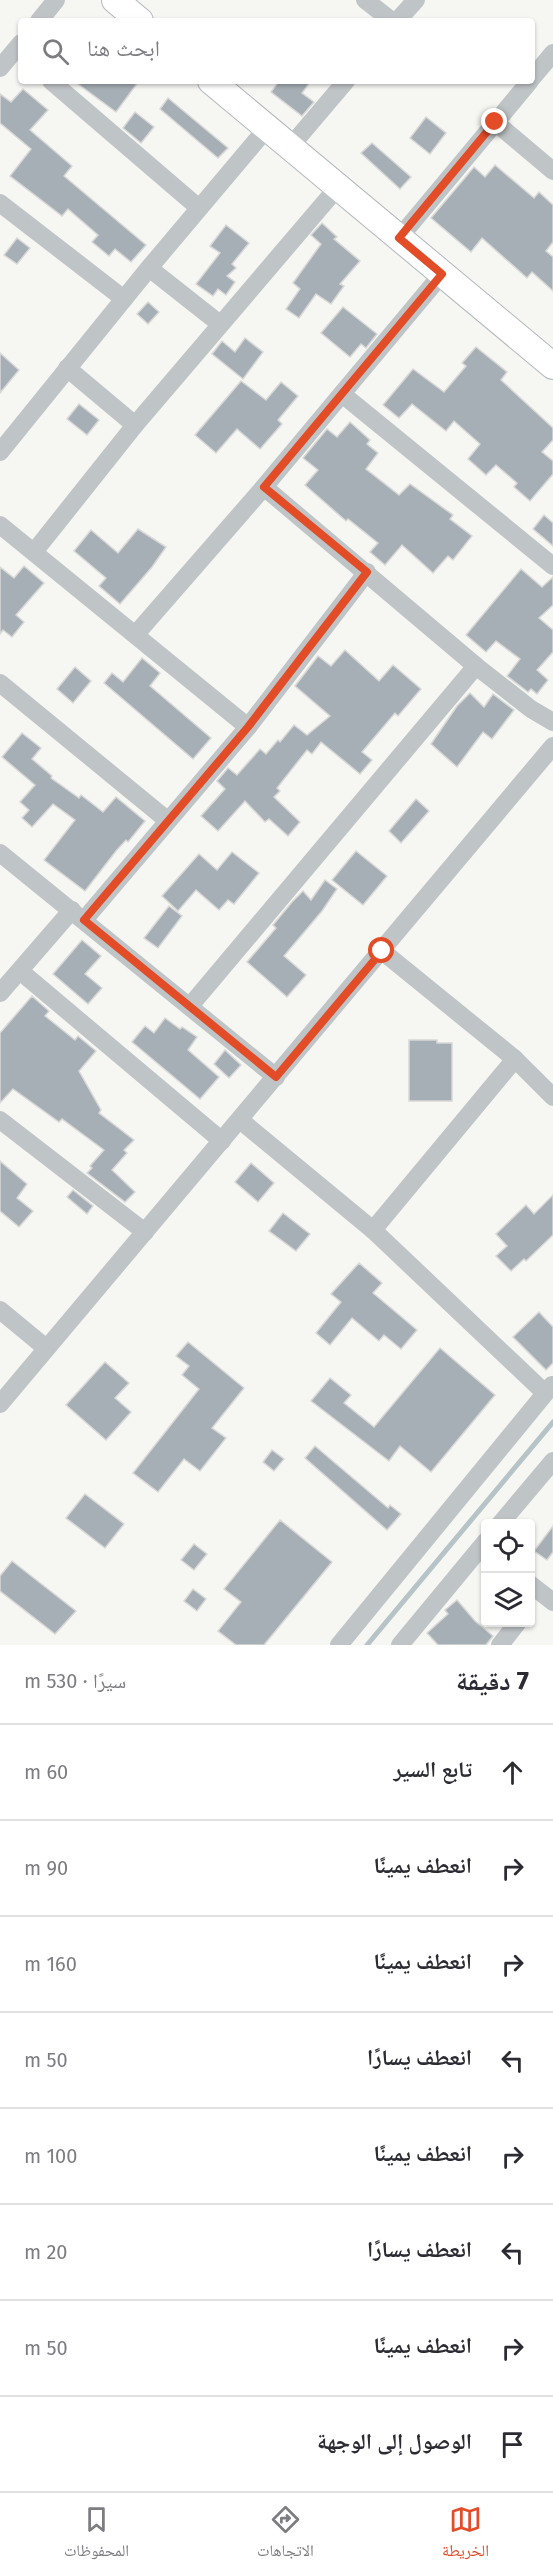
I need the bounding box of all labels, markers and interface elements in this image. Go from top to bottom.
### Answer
search box [18,18,535,84]
icon: search [39,35,72,68]
text: ابحث هنا [87,35,160,62]
route end [481,108,507,134]
route start [368,937,394,963]
map controls [481,1519,535,1627]
button: locate [481,1519,535,1573]
button: layers [481,1573,535,1627]
text: 7 دقيقة [456,1666,529,1697]
text: سيرًا · 530 m [24,1669,126,1693]
text: تابع السير [393,1756,472,1783]
icon: ahead [496,1756,529,1789]
text: 60 m [24,1760,68,1784]
text: انعطف يمينًا [373,1852,472,1879]
icon: right [496,1852,529,1885]
text: 90 m [24,1856,68,1880]
text: انعطف يمينًا [373,1948,472,1975]
icon: right [496,1948,529,1981]
text: 160 m [24,1952,77,1976]
text: انعطف يسارًا [367,2044,472,2071]
icon: left [496,2044,529,2077]
text: 50 m [24,2048,68,2072]
text: انعطف يمينًا [373,2140,472,2167]
icon: right [496,2140,529,2173]
text: 100 m [24,2144,77,2168]
text: انعطف يسارًا [367,2236,472,2263]
icon: left [496,2236,529,2269]
text: 20 m [24,2240,68,2264]
text: انعطف يمينًا [373,2332,472,2359]
icon: right [496,2332,529,2365]
text: 50 m [24,2336,68,2360]
text: الوصول إلى الوجهة [317,2428,472,2455]
icon: arrive [496,2428,529,2461]
tab: المحفوظات [64,2503,129,2566]
tab: الاتجاهات [257,2503,314,2566]
tab: الخريطة [442,2503,489,2566]

